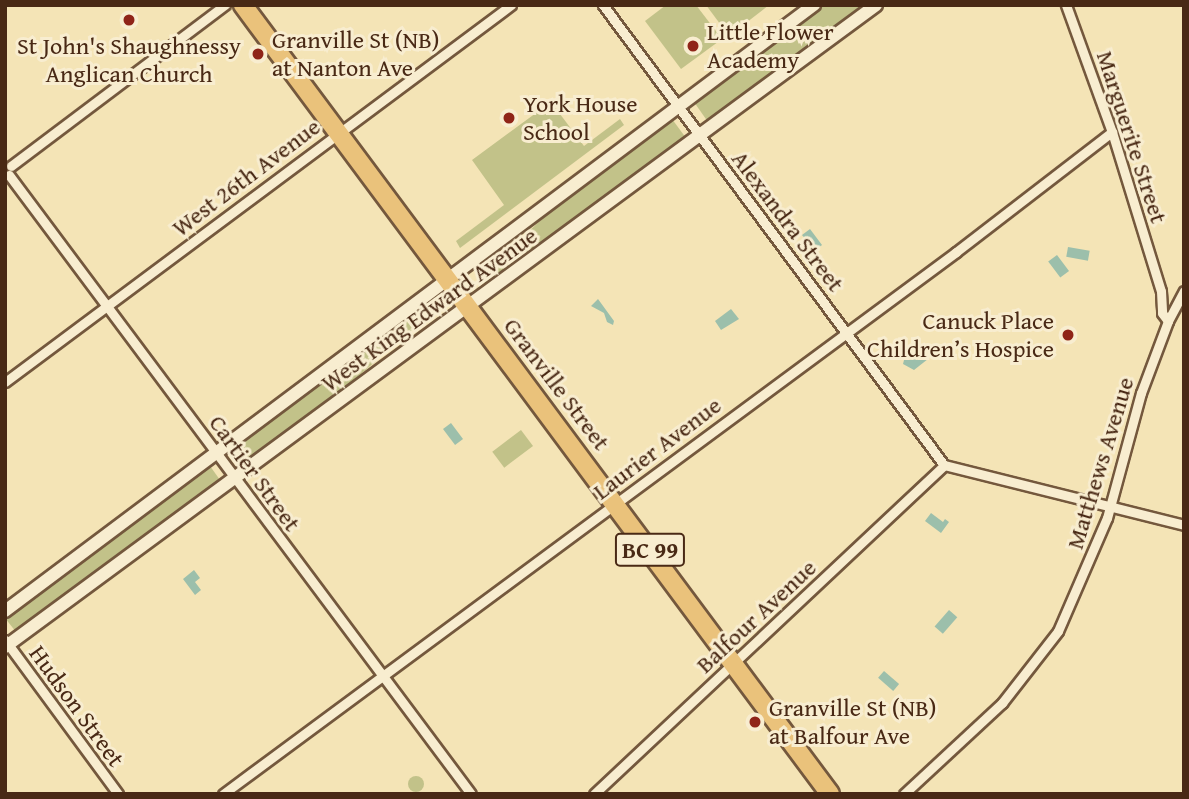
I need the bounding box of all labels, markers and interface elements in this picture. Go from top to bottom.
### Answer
marker: St John's Shaughnessy Anglican Church [121,12,137,28]
place label: Little Flower Academy [707,18,834,74]
place label: Granville St (NB) at Nanton Ave [272,26,440,82]
place label: St John's Shaughnessy Anglican Church [17,32,241,88]
marker: Little Flower Academy [685,38,701,54]
marker: Granville St (NB) at Nanton Ave [250,46,266,62]
street label: Marguerite Street [1091,47,1173,227]
place label: York House School [523,90,638,146]
marker: York House School [501,110,517,126]
street label: West 26th Avenue [166,112,326,242]
street label: Alexandra Street [726,145,850,297]
street label: West King Edward Avenue [315,221,543,397]
place label: Canuck Place Children’s Hospice [867,307,1054,363]
street label: Granville Street [498,312,616,456]
marker: Canuck Place Children’s Hospice [1060,327,1076,343]
street label: Matthews Avenue [1060,374,1140,552]
street label: Laurier Avenue [587,391,727,505]
street label: Cartier Street [203,409,307,537]
road number: BC 99 [613,530,687,570]
street label: Balfour Avenue [690,553,822,679]
street label: Hudson Street [23,640,131,772]
place label: Granville St (NB) at Balfour Ave [769,694,937,750]
marker: Granville St (NB) at Balfour Ave [747,714,763,730]

